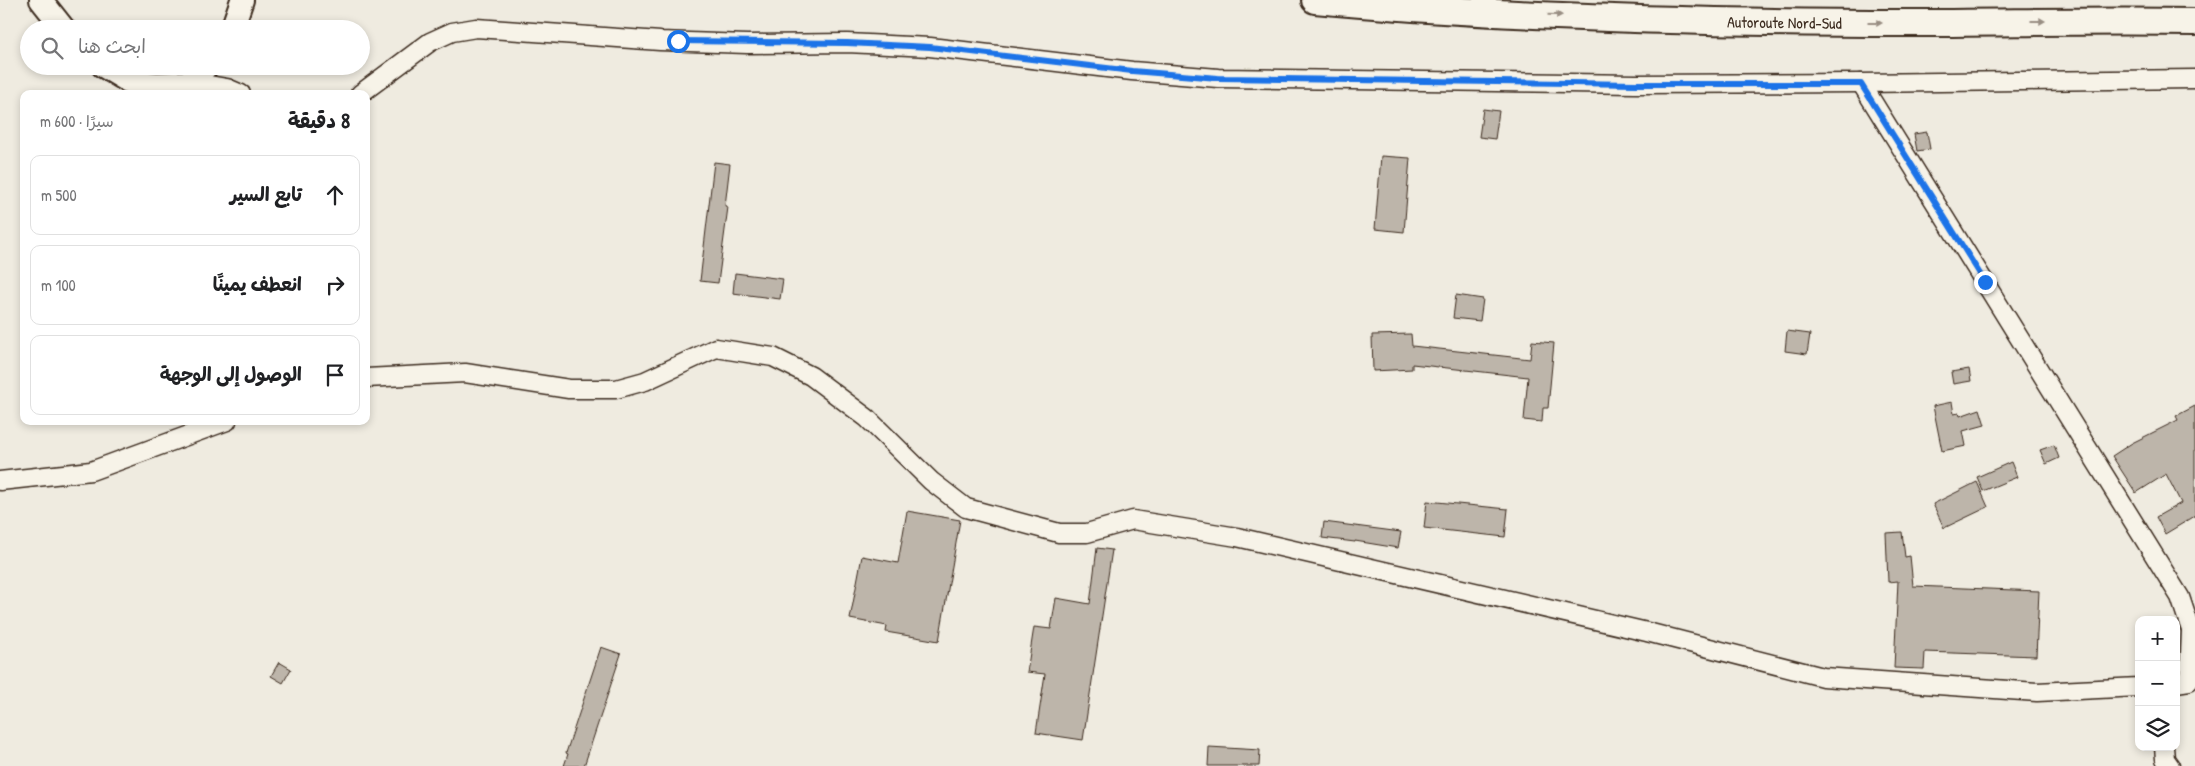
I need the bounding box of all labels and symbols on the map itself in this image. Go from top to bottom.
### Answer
street label: Autoroute Nord-Sud [1727,10,1842,34]
one-way arrow [1547,12,1563,20]
one-way arrow [2030,17,2046,25]
one-way arrow [1867,19,1883,27]
route start [667,30,690,53]
route end [1974,271,1997,294]

